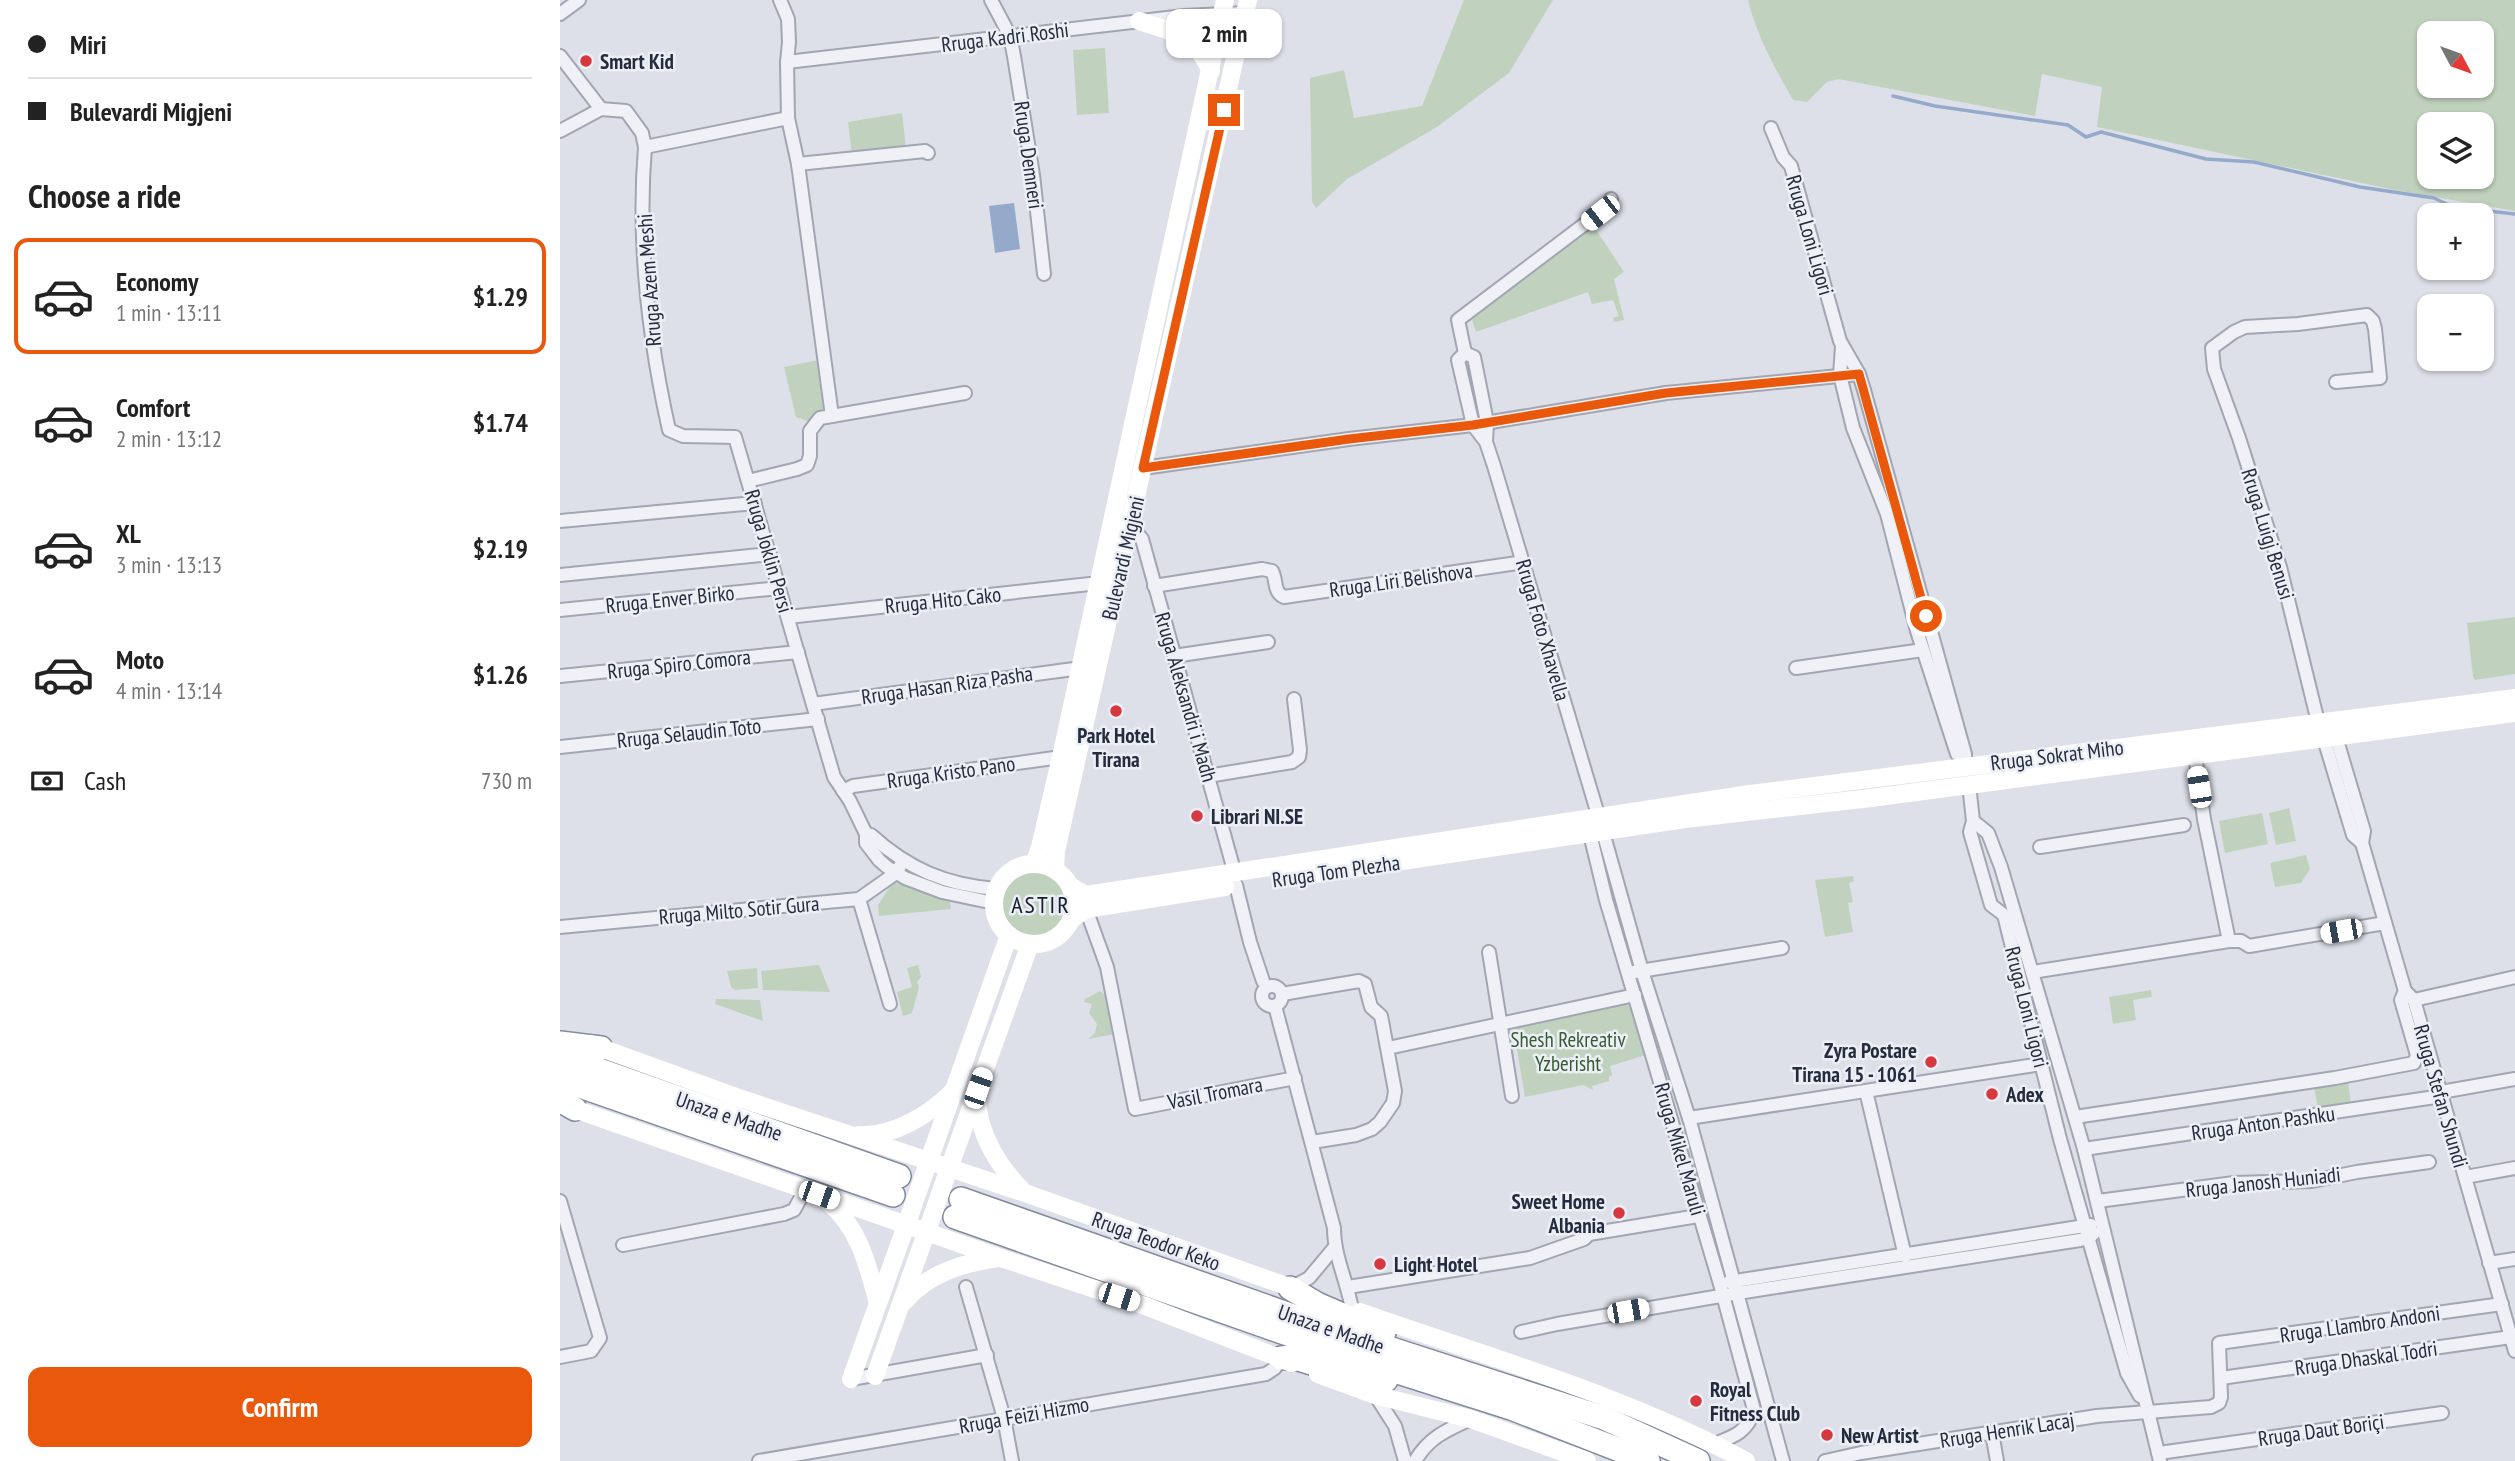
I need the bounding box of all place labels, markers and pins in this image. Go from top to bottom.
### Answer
place label: Smart Kid [600,48,674,75]
marker: Smart Kid [578,53,594,69]
marker: Park Hotel Tirana [1108,703,1124,719]
place label: Park Hotel Tirana [1077,722,1156,773]
place label: Librari NI.SE [1211,803,1303,830]
marker: Librari NI.SE [1189,808,1205,824]
place label: Zyra Postare Tirana 15 - 1061 [1792,1037,1917,1088]
marker: Zyra Postare Tirana 15 - 1061 [1923,1054,1939,1070]
place label: Adex [2005,1081,2045,1108]
marker: Adex [1984,1086,2000,1102]
place label: Sweet Home Albania [1512,1188,1605,1239]
marker: Sweet Home Albania [1611,1205,1627,1221]
place label: Light Hotel [1394,1251,1478,1278]
marker: Light Hotel [1372,1256,1388,1272]
place label: Royal Fitness Club [1710,1376,1800,1427]
marker: Royal Fitness Club [1688,1393,1704,1409]
place label: New Artist [1841,1422,1919,1449]
marker: New Artist [1819,1427,1835,1443]

